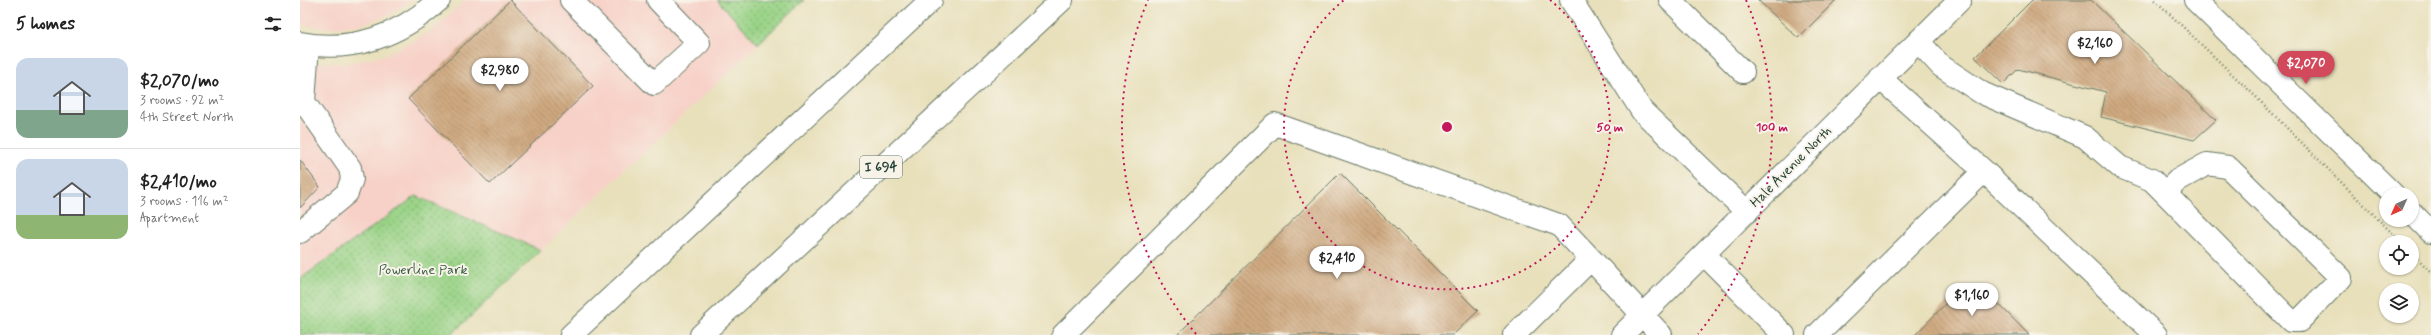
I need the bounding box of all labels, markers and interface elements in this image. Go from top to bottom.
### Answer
text: 5 homes [16,13,75,35]
icon: filters [262,13,284,35]
pin: $2,160 [2062,31,2128,65]
text: $2,160 [2077,35,2113,52]
pin: $2,070 [2273,51,2339,85]
text: $2,070 [2287,55,2325,72]
pin: $2,980 [467,58,533,92]
text: $2,980 [481,62,519,79]
text: $2,070/mo [140,70,219,92]
icon: home [48,74,96,122]
text: 3 rooms · 92 m² [140,92,224,109]
text: 4th Street North [140,109,233,126]
centre of rings [1440,120,1454,134]
text: 50 m [1597,120,1624,136]
text: 100 m [1756,120,1789,136]
street label: Hale Avenue North [1746,122,1836,212]
road number: I 694 [860,156,902,178]
text: $2,410/mo [140,171,217,193]
icon: home [48,175,96,223]
north arrow [2379,187,2419,227]
map controls [2379,187,2419,323]
text: 3 rooms · 116 m² [140,193,229,210]
text: Apartment [140,210,199,227]
button: locate [2379,235,2419,275]
pin: $2,410 [1304,246,1370,280]
text: $2,410 [1318,250,1356,267]
park label: Powerline Park [378,261,468,279]
pin: $1,160 [1939,283,2005,317]
button: layers [2379,283,2419,323]
text: $1,160 [1954,287,1990,304]

